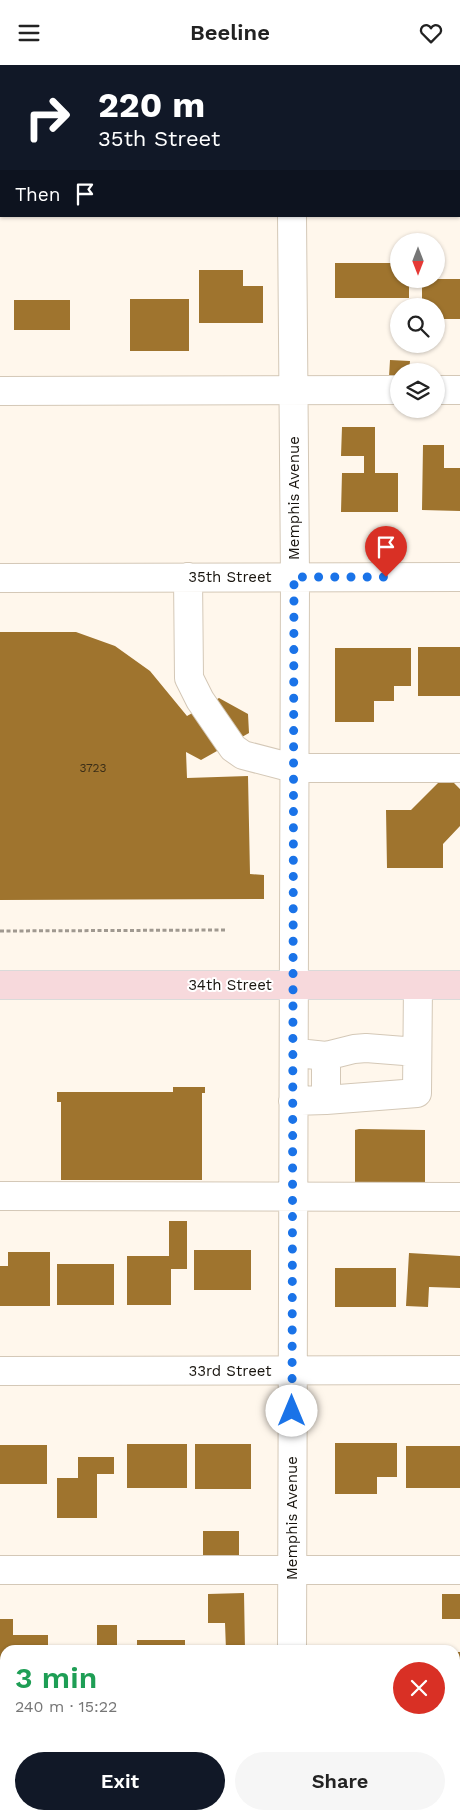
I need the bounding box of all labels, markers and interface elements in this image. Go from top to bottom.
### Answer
icon: menu [15,19,43,47]
icon: heart [417,19,445,47]
text: Beeline [190,20,270,45]
text: 220 m [98,84,205,126]
icon: right [15,85,80,150]
text: 35th Street [98,126,220,151]
icon: arrive [71,180,99,208]
text: Then [15,183,61,206]
north arrow [390,233,445,287]
map controls [390,233,445,418]
button: search [390,298,445,353]
button: layers [390,363,445,418]
street label: Memphis Avenue [285,436,303,560]
pin [365,526,407,577]
icon: arrive [372,533,400,561]
street label: 35th Street [188,568,272,586]
house number: 3723 [79,761,107,775]
street label: 34th Street [188,976,273,994]
street label: 33rd Street [188,1362,272,1380]
position arrow [265,1384,317,1436]
street label: Memphis Avenue [283,1456,301,1580]
text: 3 min [15,1660,97,1695]
button: close [393,1662,445,1714]
text: 240 m · 15:22 [15,1697,117,1716]
button: Exit [15,1752,225,1810]
button: Share [235,1752,445,1810]

